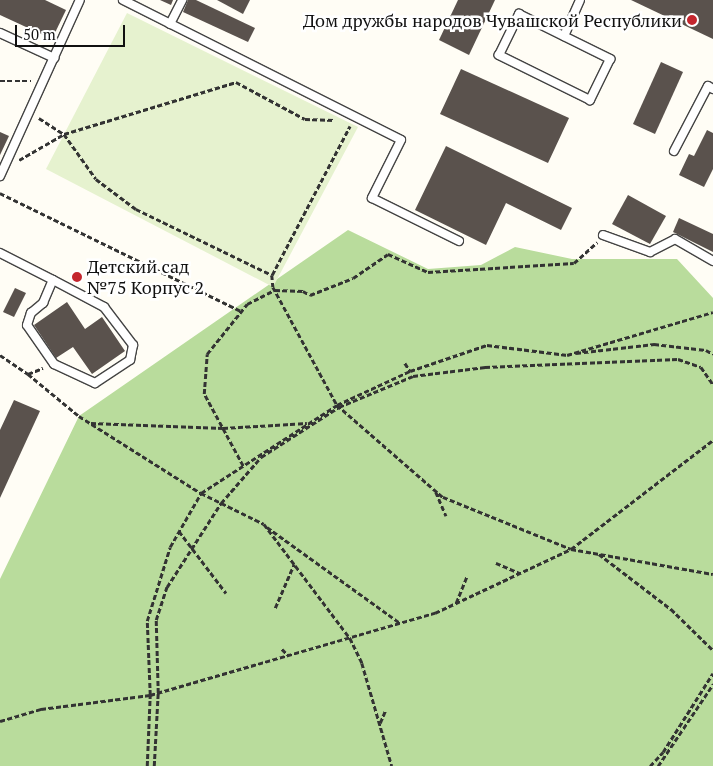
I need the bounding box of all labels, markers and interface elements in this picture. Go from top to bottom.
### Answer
place label: Дом дружбы народов Чувашской Республики [303,9,682,31]
marker: Дом дружбы народов Чувашской Республики [686,14,698,26]
scale bar [18,15,128,47]
text: 50 m [23,24,56,44]
place label: Детский сад №75 Корпус 2 [87,256,204,298]
marker: Детский сад №75 Корпус 2 [71,271,83,283]

